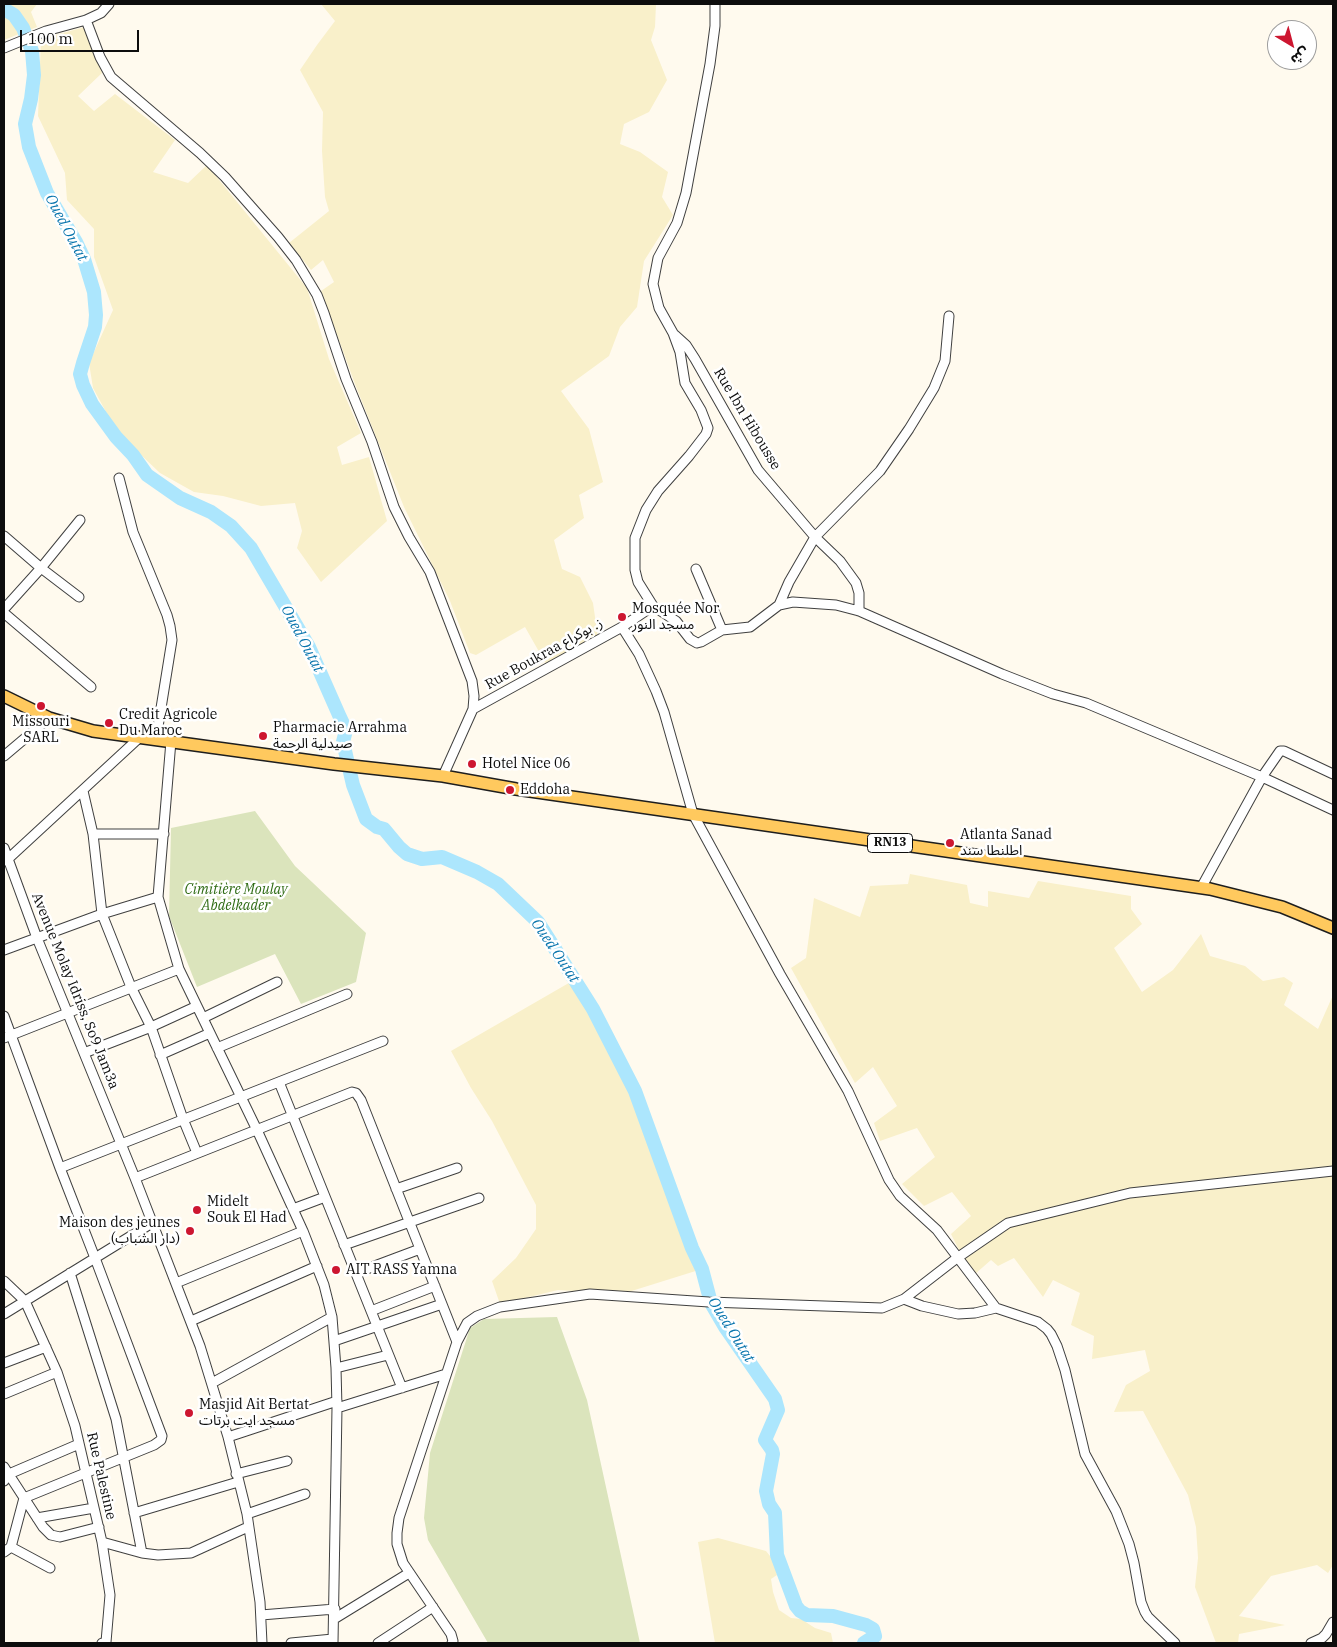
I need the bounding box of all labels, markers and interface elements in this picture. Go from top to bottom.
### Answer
scale bar [22,20,141,52]
north arrow [1267,20,1317,70]
text: 100 m [28,29,73,48]
text: ش [1287,43,1314,69]
water label: Oued Outat [41,191,91,265]
street label: Rue Ibn Hibousse [710,365,784,473]
place label: Mosquée Nor مسجد النور [632,601,719,634]
water label: Oued Outat [277,602,327,676]
marker: Mosquée Nor مسجد النور [616,611,628,623]
street label: Rue Boukraa ز. بوكراع [482,615,606,693]
marker: Missouri SARL [35,700,47,712]
place label: Credit Agricole Du Maroc [119,707,217,740]
place label: Missouri SARL [12,714,70,746]
marker: Credit Agricole Du Maroc [103,717,115,729]
place label: Pharmacie Arrahma صيدلية الرحمة [273,720,407,752]
marker: Pharmacie Arrahma صيدلية الرحمة [257,730,269,742]
place label: Hotel Nice 06 [482,756,571,772]
marker: Hotel Nice 06 [466,758,478,770]
place label: Eddoha [520,782,570,798]
marker: Eddoha [504,784,516,796]
place label: Atlanta Sanad اطلنطا سند [960,827,1052,860]
road number: RN13 [868,834,912,852]
marker: Atlanta Sanad اطلنطا سند [944,837,956,849]
park label: Cimitière Moulay Abdelkader [185,882,287,914]
street label: Avenue Molay Idriss, So9 Jam3a [28,890,122,1092]
water label: Oued Outat [527,915,583,987]
place label: Midelt Souk El Had [207,1194,287,1226]
marker: Midelt Souk El Had [191,1204,203,1216]
place label: Maison des jeunes (دار الشباب) [59,1215,180,1248]
marker: Maison des jeunes (دار الشباب) [184,1225,196,1237]
place label: AIT RASS Yamna [346,1262,457,1278]
marker: AIT RASS Yamna [330,1264,342,1276]
water label: Oued Outat [704,1294,758,1366]
place label: Masjid Ait Bertat مسجد ايت برتات [199,1397,309,1430]
marker: Masjid Ait Bertat مسجد ايت برتات [183,1407,195,1419]
street label: Rue Palestine [83,1431,119,1521]

